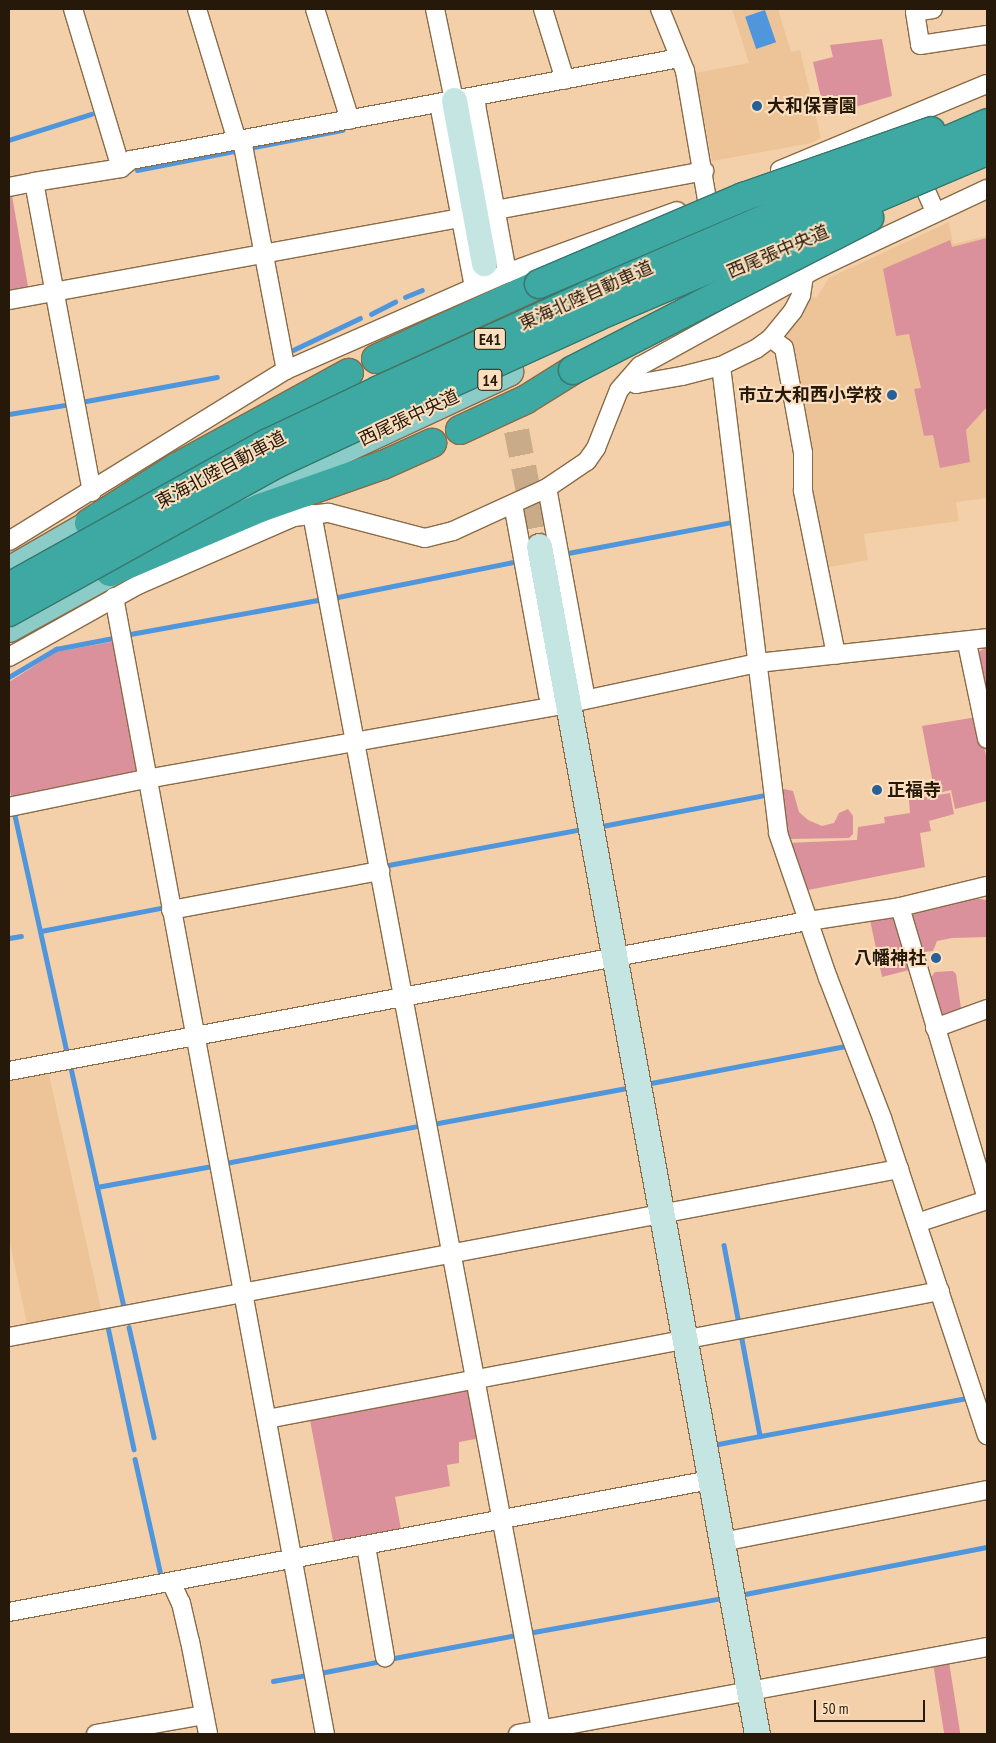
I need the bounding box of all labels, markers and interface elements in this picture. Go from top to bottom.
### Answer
place label: 大和保育園 [767,95,857,117]
marker: 大和保育園 [751,100,763,112]
street label: 西尾張中央道 [724,221,832,283]
street label: 東海北陸自動車道 [516,257,656,335]
road number: E41 [474,326,506,352]
road number: 14 [476,366,504,394]
place label: 市立大和西小学校 [738,384,882,406]
street label: 西尾張中央道 [355,385,463,451]
marker: 市立大和西小学校 [886,389,898,401]
street label: 東海北陸自動車道 [152,427,290,513]
place label: 正福寺 [887,779,941,801]
marker: 正福寺 [871,784,883,796]
place label: 八幡神社 [854,947,926,969]
marker: 八幡神社 [930,952,942,964]
scale bar [816,1690,927,1722]
text: 50 m [822,1699,848,1718]

